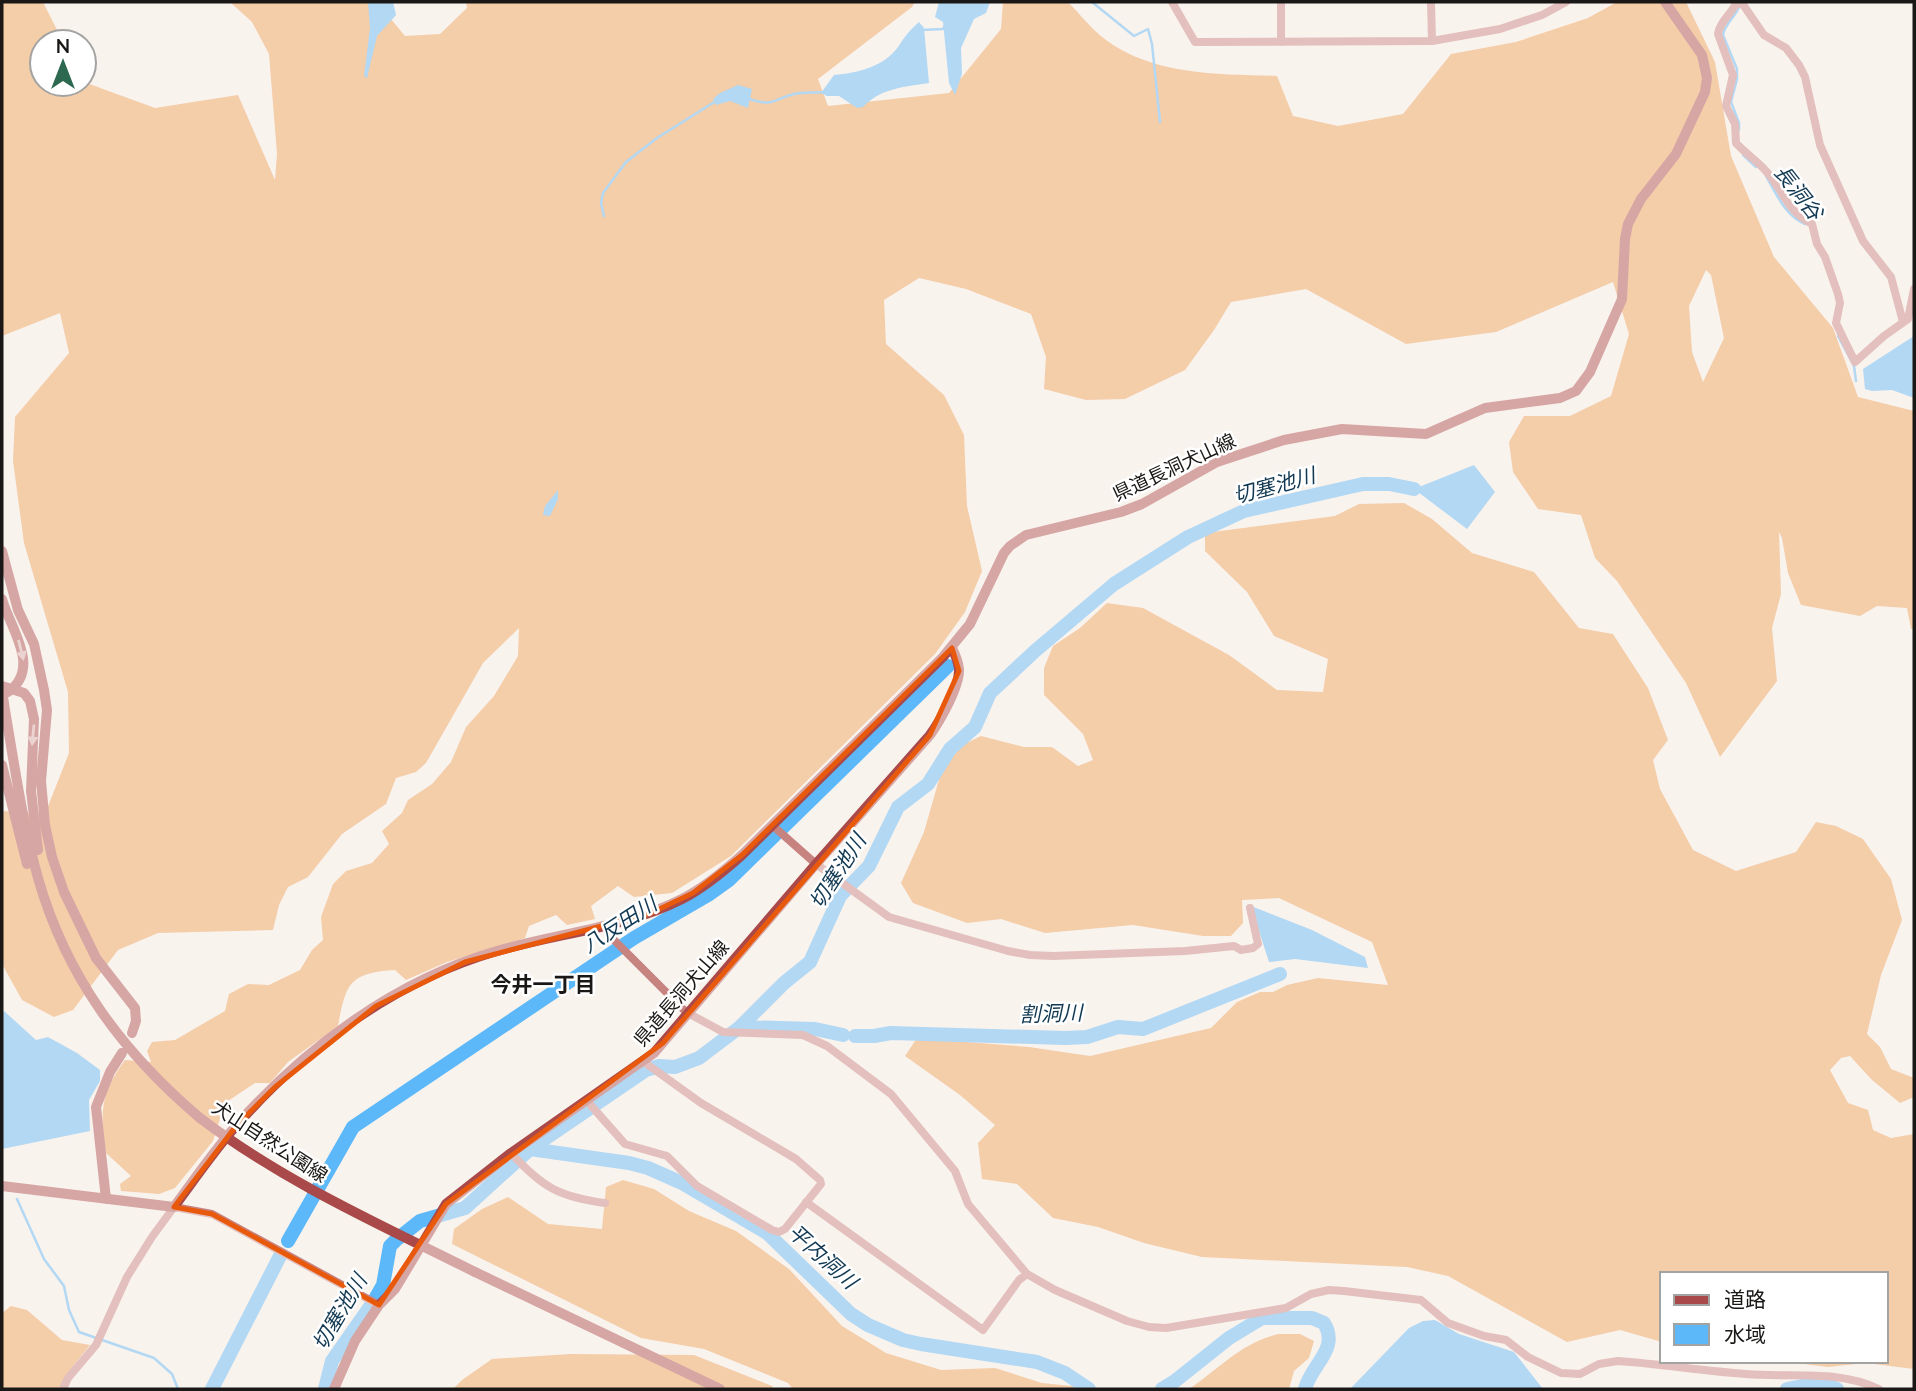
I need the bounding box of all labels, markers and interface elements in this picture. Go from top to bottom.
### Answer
north arrow [28,28,98,98]
text: N [56,34,70,58]
water label: 長洞谷 [1769,159,1830,226]
street label: 県道長洞犬山線 [1109,428,1239,506]
water label: 切塞池川 [1230,461,1320,508]
one-way arrow [16,639,27,661]
one-way arrow [27,724,38,746]
water label: 切塞池川 [803,827,872,913]
water label: 八反田川 [577,889,663,958]
street label: 県道長洞犬山線 [628,935,734,1051]
district label: 今井一丁目 [491,971,596,997]
water label: 割洞川 [1019,999,1085,1027]
street label: 犬山自然公園線 [208,1095,332,1187]
water label: 平内洞川 [783,1218,864,1295]
water label: 切塞池川 [306,1268,373,1355]
legend [1660,1272,1888,1363]
text: 道路 [1724,1286,1766,1312]
text: 水域 [1724,1321,1766,1347]

